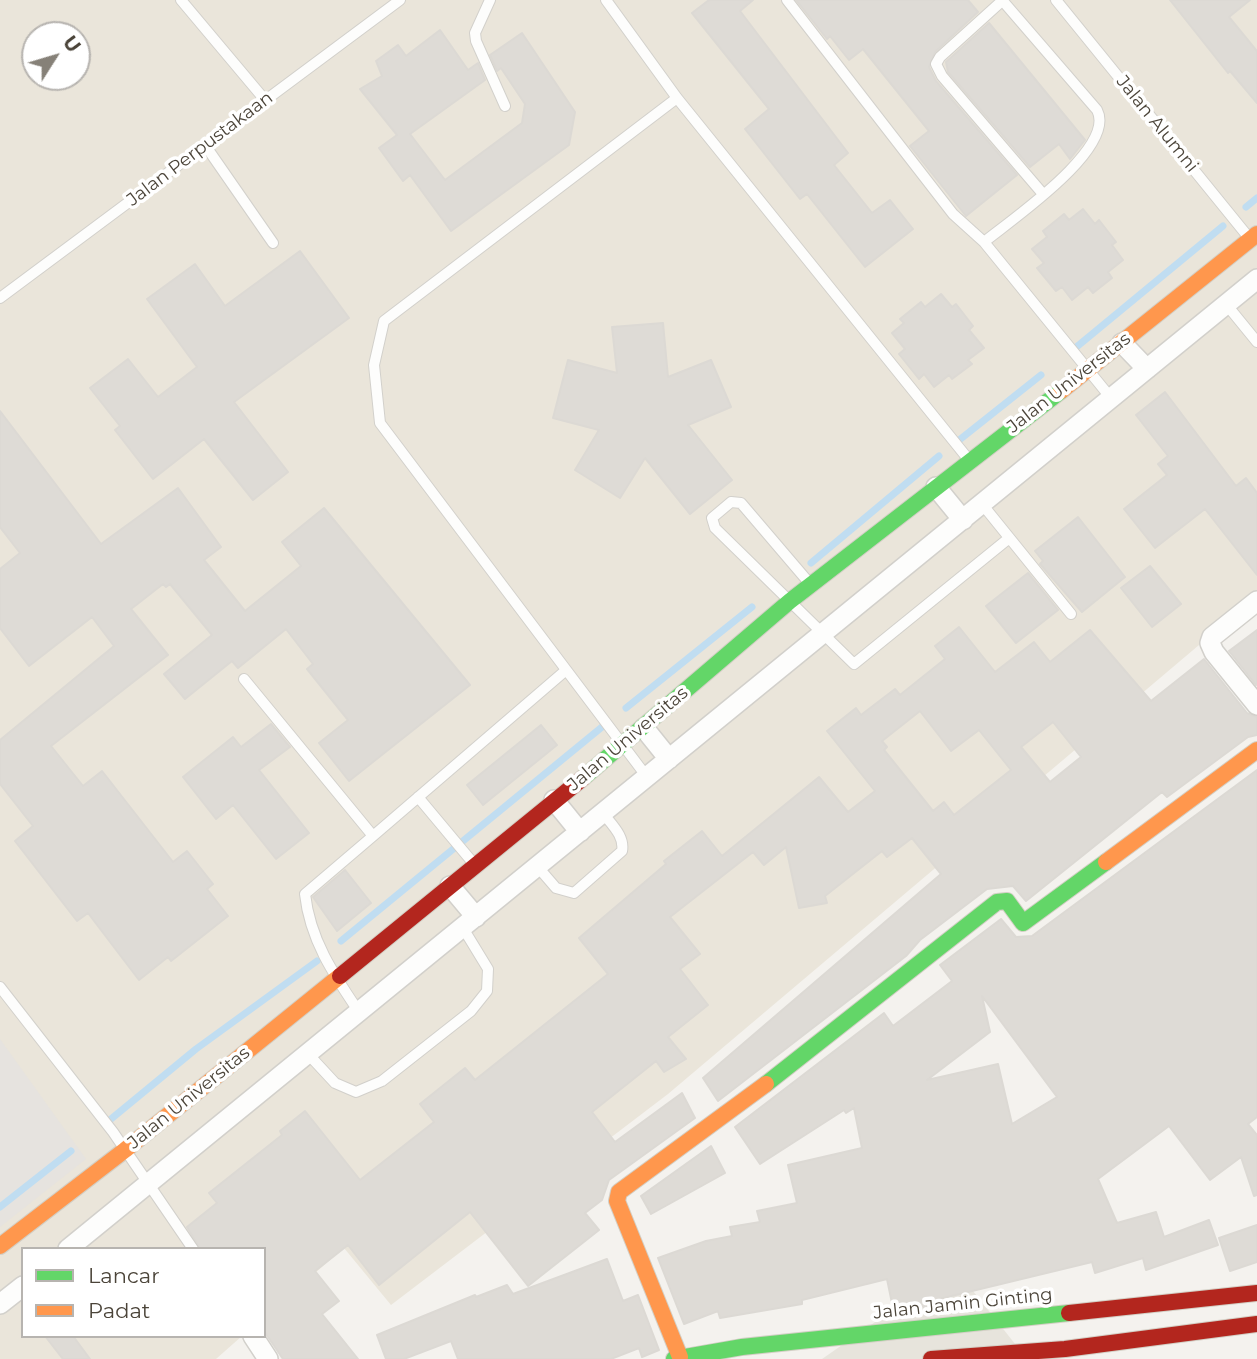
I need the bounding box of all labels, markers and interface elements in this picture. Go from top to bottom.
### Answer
north arrow [21,21,91,91]
text: U [58,31,85,57]
street label: Jalan Alumni [1111,71,1203,177]
street label: Jalan Perpustakaan [123,87,277,211]
street label: Jalan Universitas [1003,328,1135,438]
street label: Jalan Universitas [563,682,693,796]
street label: Jalan Universitas [124,1042,254,1154]
legend [21,1247,266,1338]
text: Lancar [88,1263,160,1288]
street label: Jalan Jamin Ginting [872,1284,1054,1324]
text: Padat [88,1298,150,1323]

